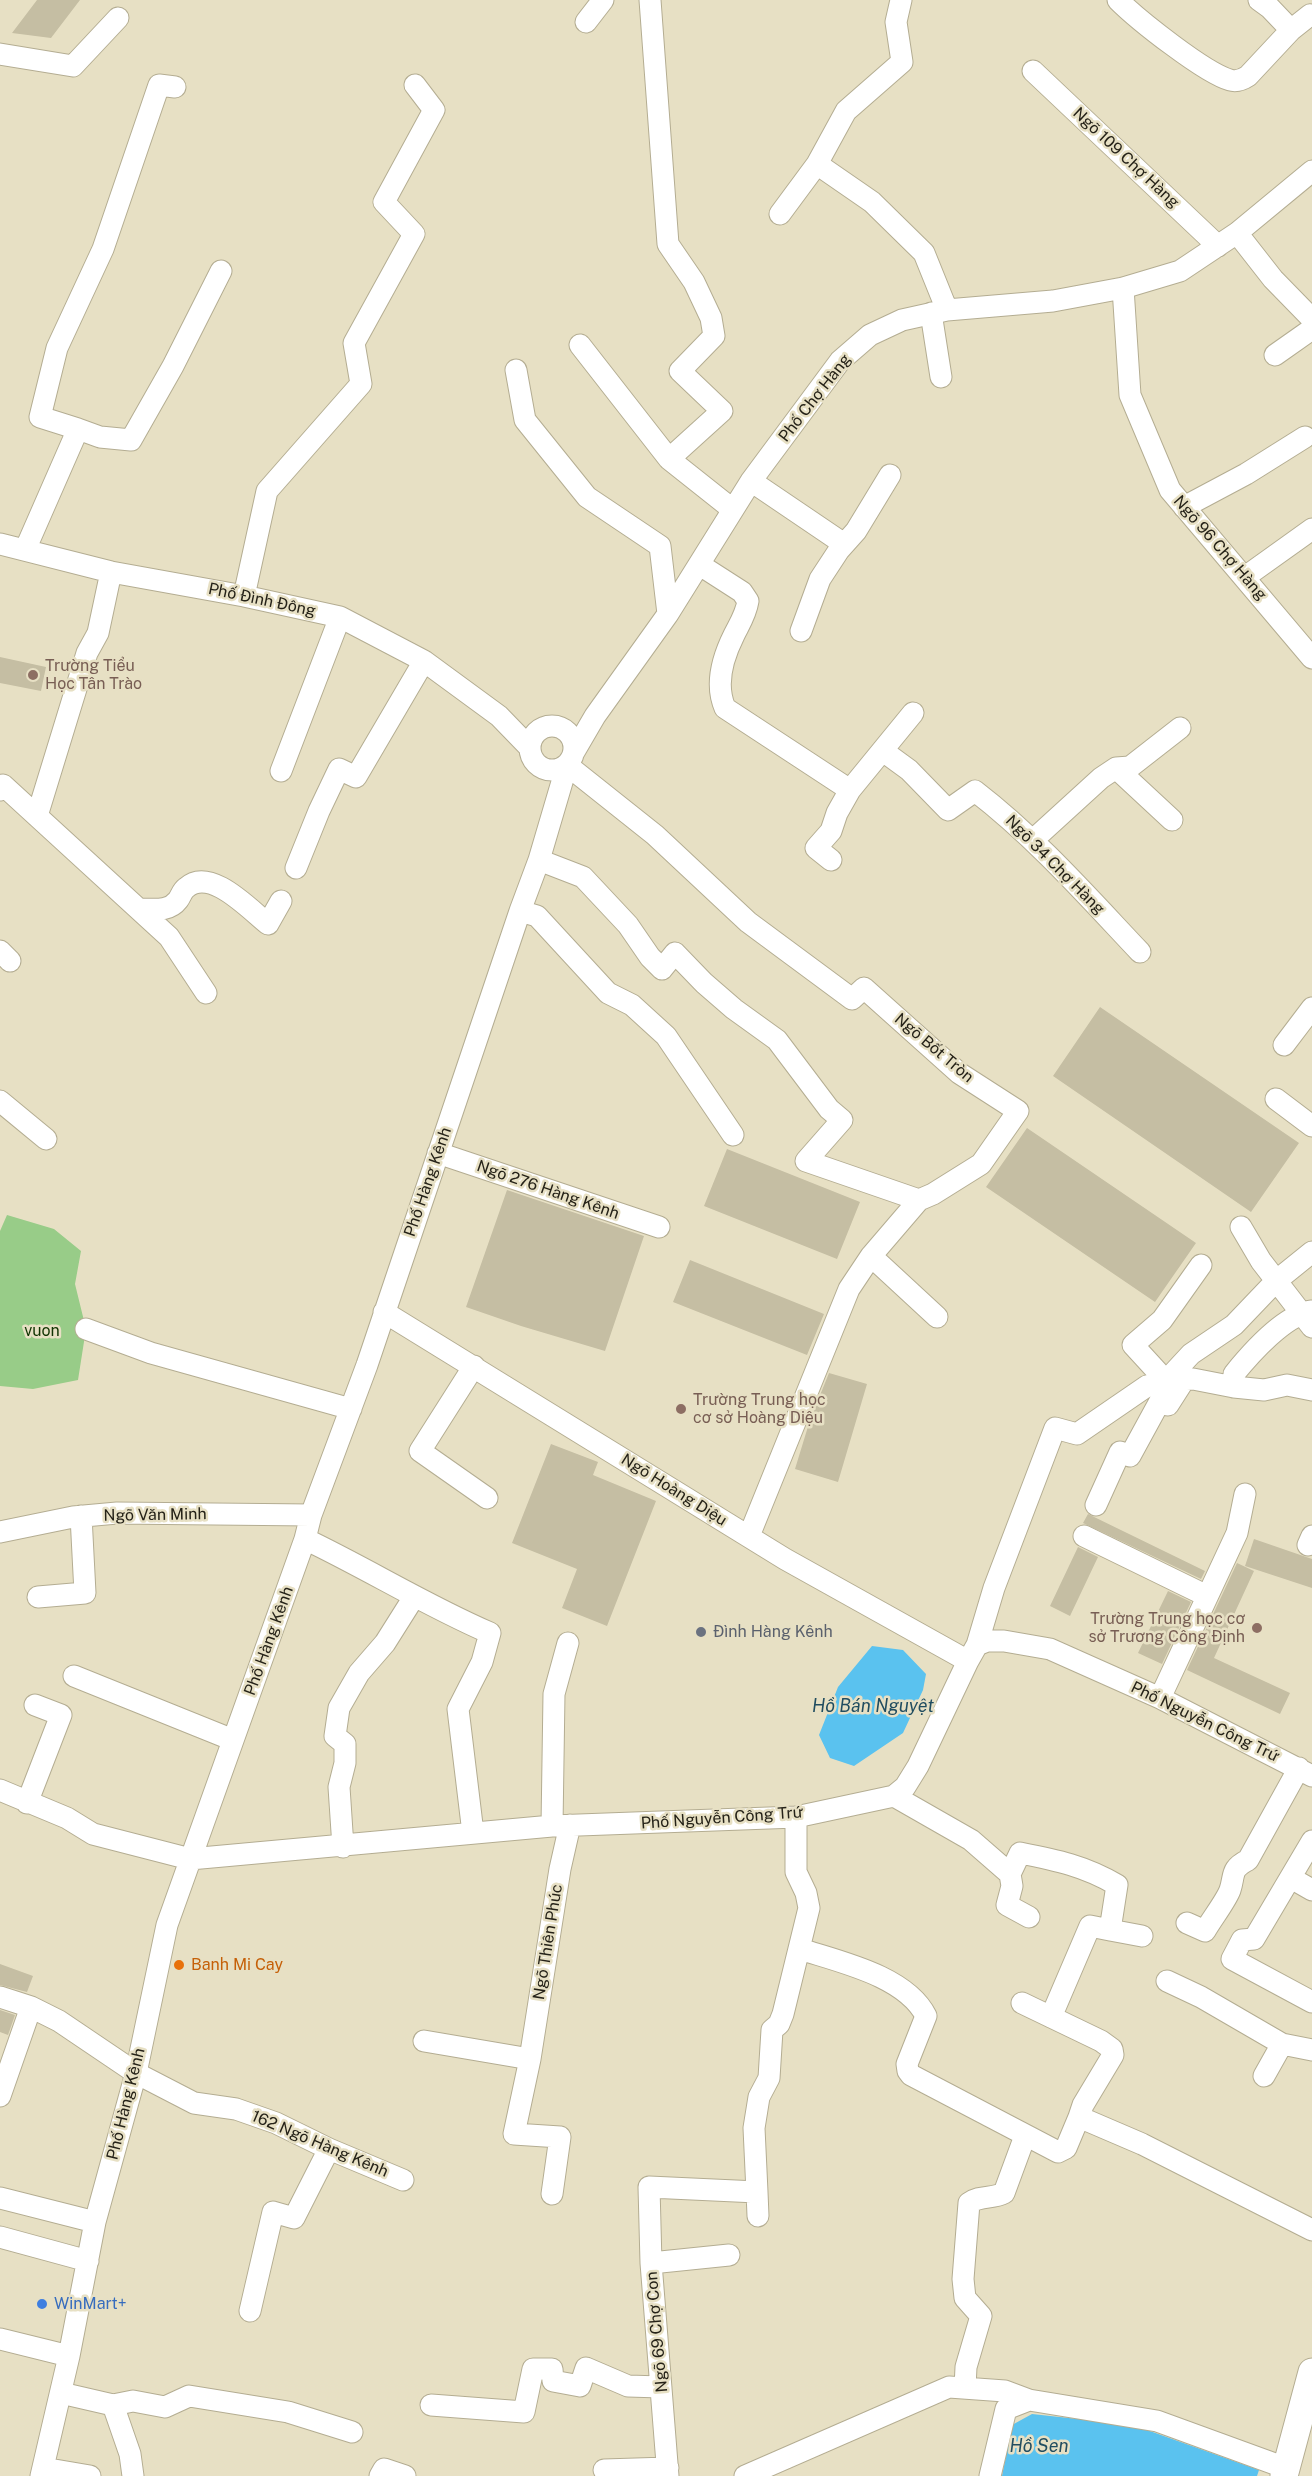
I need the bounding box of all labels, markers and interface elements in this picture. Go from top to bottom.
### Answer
street label: Ngõ 109 Chợ Hàng [1069,104,1183,212]
street label: Phố Chợ Hàng [775,350,855,446]
street label: Ngõ 96 Chợ Hàng [1169,492,1271,604]
street label: Phố Đình Đông [206,579,318,621]
place label: Trường Tiểu Học Tân Trào [45,656,142,694]
marker: Trường Tiểu Học Tân Trào [26,668,40,682]
street label: Ngõ 34 Chợ Hàng [1001,811,1109,919]
street label: Ngõ Bốt Tròn [890,1009,978,1087]
street label: Phố Hàng Kênh [400,1125,456,1239]
street label: Ngõ 276 Hàng Kênh [474,1157,622,1223]
park label: vuon [24,1321,60,1341]
place label: Trường Trung học cơ sở Hoàng Diệu [693,1390,826,1428]
marker: Trường Trung học cơ sở Hoàng Diệu [674,1402,688,1416]
street label: Ngõ Hoàng Diệu [618,1450,730,1530]
street label: Ngõ Văn Minh [103,1504,207,1526]
street label: Phố Hàng Kênh [240,1584,298,1698]
place label: Trường Trung học cơ sở Trương Công Định [1088,1609,1245,1647]
marker: Trường Trung học cơ sở Trương Công Định [1250,1621,1264,1635]
place label: Đình Hàng Kênh [713,1622,833,1642]
marker: Đình Hàng Kênh [694,1625,708,1639]
street label: Phố Nguyễn Công Trứ [1128,1678,1282,1766]
water label: Hồ Bán Nguyệt [812,1695,934,1717]
street label: Phố Nguyễn Công Trứ [640,1803,804,1833]
street label: Ngõ Thiên Phúc [529,1883,567,2001]
place label: Banh Mi Cay [191,1955,283,1975]
marker: Banh Mi Cay [172,1958,186,1972]
street label: Phố Hàng Kênh [103,2046,149,2162]
street label: 162 Ngõ Hàng Kênh [249,2107,391,2181]
street label: Ngõ 69 Chợ Con [642,2271,672,2393]
place label: WinMart+ [54,2294,127,2314]
marker: WinMart+ [35,2297,49,2311]
water label: Hồ Sen [1010,2435,1068,2457]

